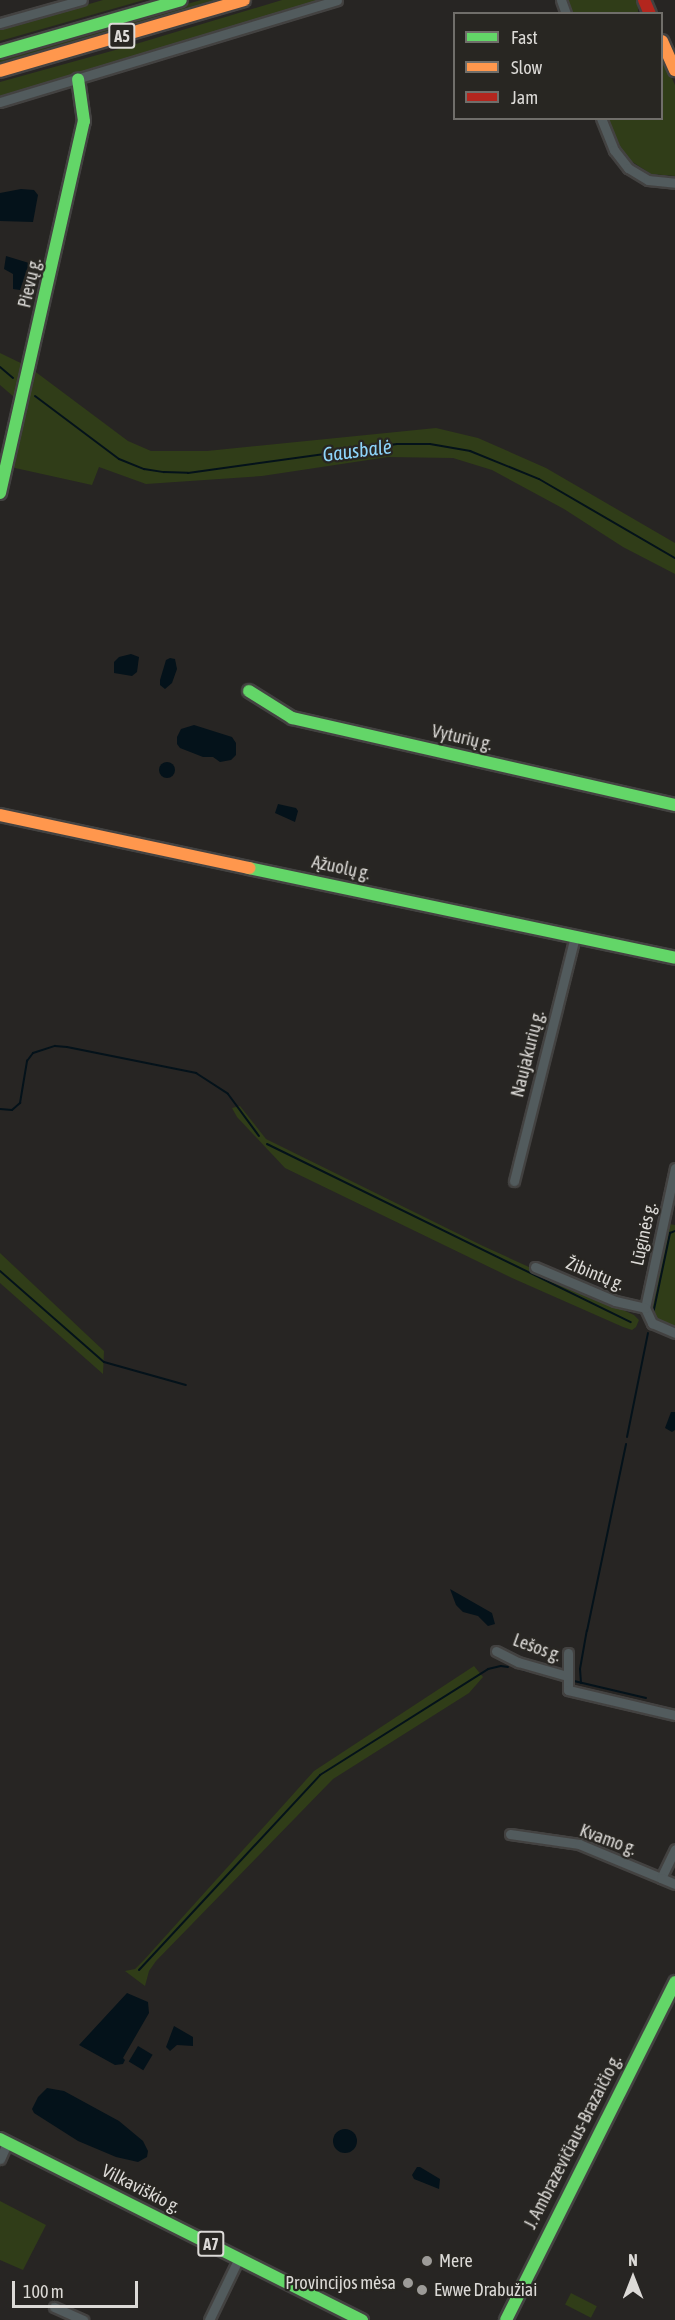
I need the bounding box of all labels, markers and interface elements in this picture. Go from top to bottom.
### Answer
legend [453,12,663,120]
road number: A5 [107,23,137,49]
text: Fast [511,27,538,48]
text: Slow [511,57,542,78]
text: Jam [511,87,538,108]
street label: Pievų g. [14,256,46,310]
water label: Gausbalė [321,434,393,466]
street label: Vyturių g. [430,721,494,755]
street label: Ąžuolų g. [310,851,372,885]
street label: Naujakurių g. [507,1009,549,1099]
street label: Lūginės g. [627,1200,661,1268]
street label: Žibintų g. [563,1253,627,1295]
street label: Lešos g. [510,1629,564,1667]
street label: Kvamo g. [577,1820,639,1860]
street label: J. Ambrazevičiaus-Brazaičio g. [520,2051,626,2233]
street label: Vilkaviškio g. [98,2160,184,2218]
road number: A7 [196,2231,226,2257]
north arrow [603,2248,663,2308]
place label: Mere [439,2250,473,2272]
text: N [628,2251,638,2269]
marker: Mere [420,2254,434,2268]
scale bar [15,2269,141,2307]
place label: Provincijos mėsa [285,2272,396,2294]
marker: Provincijos mėsa [401,2276,415,2290]
place label: Ewwe Drabužiai [434,2279,537,2301]
text: 100 m [23,2281,64,2302]
marker: Ewwe Drabužiai [415,2283,429,2297]

